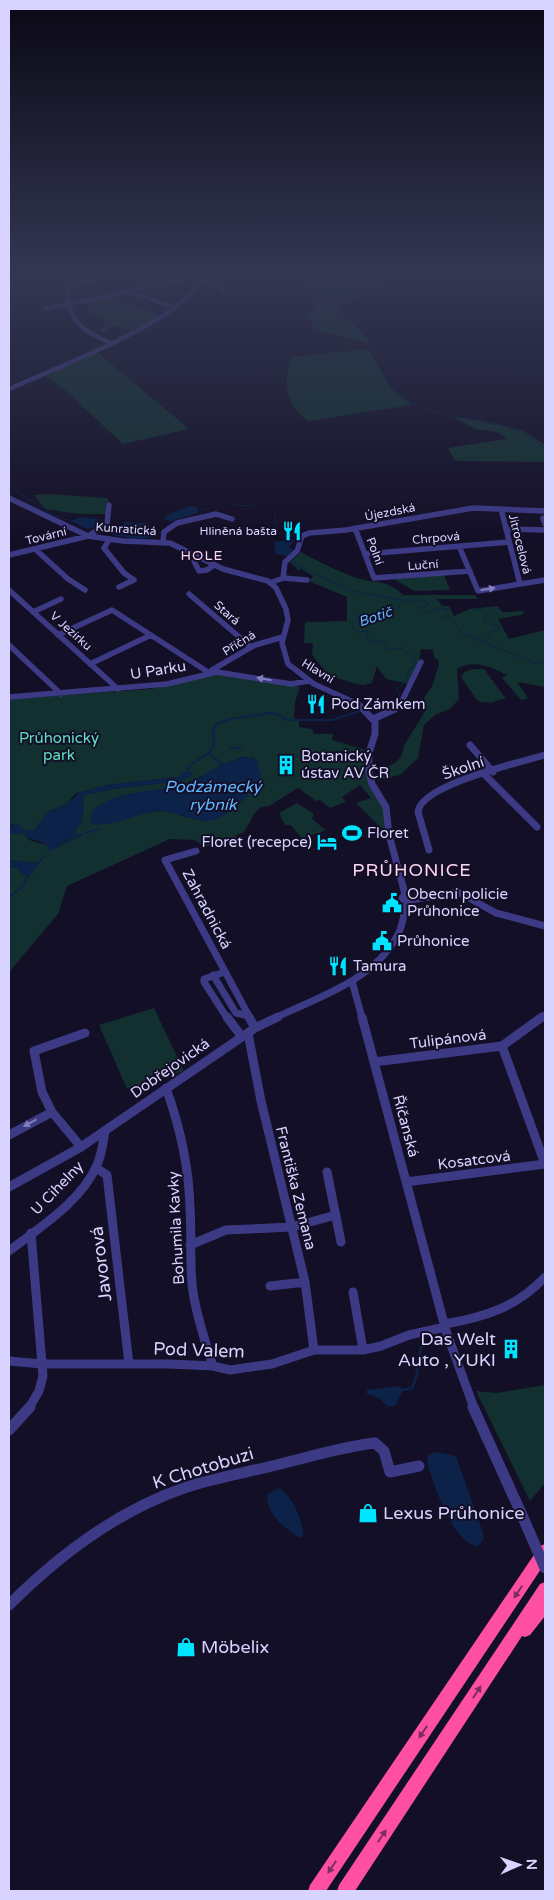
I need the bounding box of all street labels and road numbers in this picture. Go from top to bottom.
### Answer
street label: Újezdská [364,500,416,524]
street label: Jitrocelová [506,513,534,575]
street label: Kunratická [95,520,157,538]
street label: Tovární [24,524,68,548]
street label: Chrpová [411,529,461,547]
street label: Polní [363,535,387,567]
street label: Luční [407,557,439,573]
street label: Stará [211,598,243,628]
street label: V Jezírku [47,609,95,653]
street label: Příčná [220,628,258,658]
street label: Hlavní [299,656,337,686]
street label: U Parku [129,657,187,683]
street label: Školní [440,752,486,783]
street label: Zahradnická [178,866,236,952]
street label: Tulipánová [409,1025,487,1053]
street label: Dobřejovická [127,1034,213,1102]
street label: Říčanská [389,1093,423,1159]
street label: Františka Zemana [272,1124,320,1252]
street label: Kosatcová [436,1147,512,1173]
street label: U Cihelny [27,1157,87,1219]
street label: Bohumila Kavky [164,1171,188,1285]
street label: Javorová [85,1225,117,1303]
street label: Pod Valem [153,1337,245,1363]
street label: K Chotobuzi [150,1442,256,1494]

